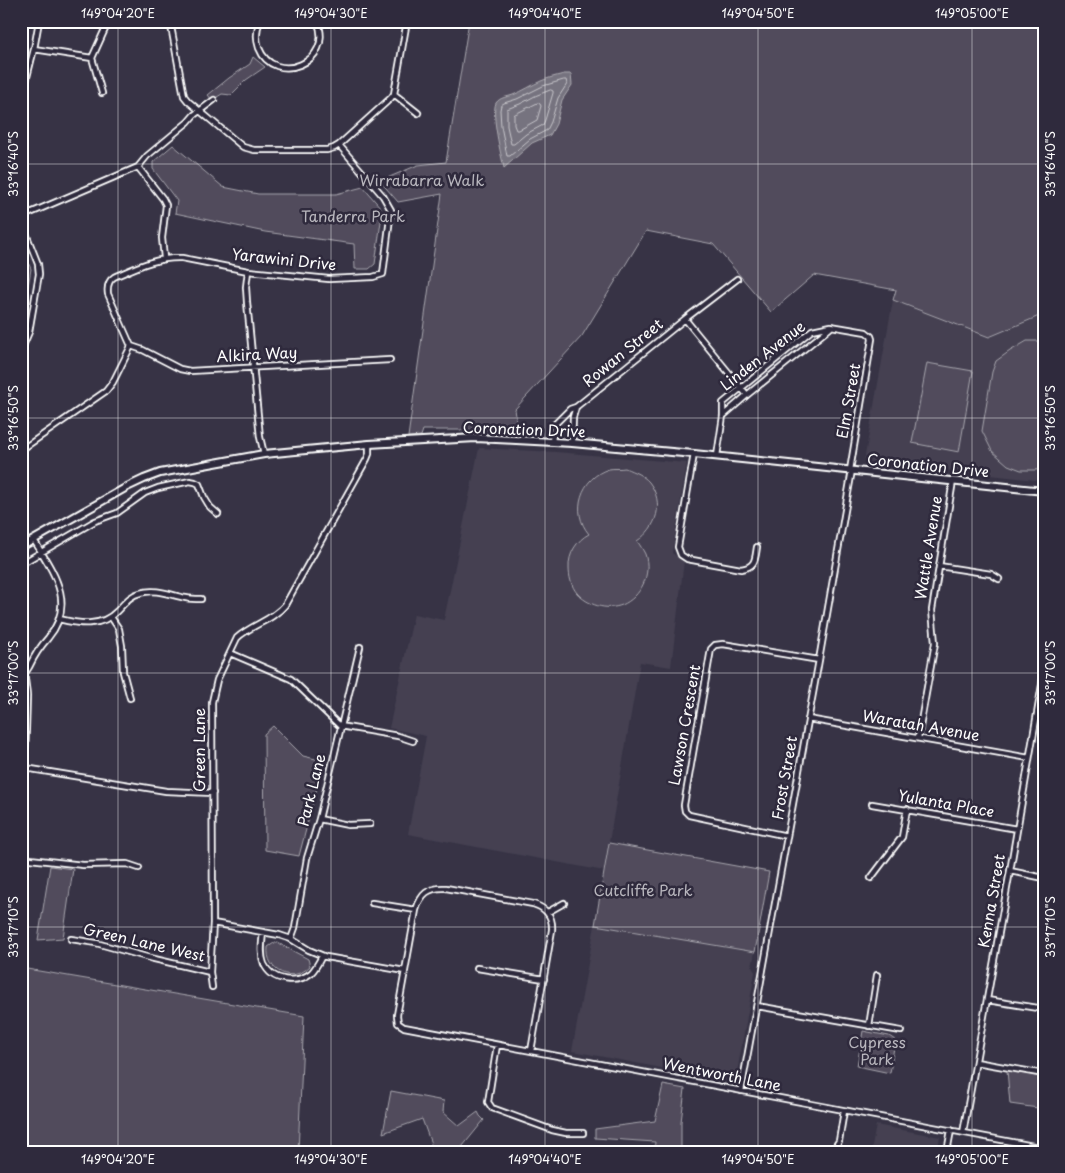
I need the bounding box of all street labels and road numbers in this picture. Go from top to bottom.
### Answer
street label: Yarawini Drive [231,242,338,275]
street label: Rowan Street [577,312,667,392]
street label: Linden Avenue [715,314,810,395]
street label: Alkira Way [216,340,298,367]
street label: Elm Street [830,361,865,440]
street label: Coronation Drive [462,415,586,442]
street label: Coronation Drive [866,447,990,482]
street label: Wattle Avenue [908,494,947,601]
street label: Lawson Crescent [662,663,705,787]
street label: Waratah Avenue [861,703,982,746]
street label: Green Lane [187,708,210,792]
street label: Frost Street [765,734,802,822]
street label: Park Lane [290,751,331,828]
street label: Yulanta Place [896,783,996,822]
street label: Kenna Street [971,852,1010,949]
street label: Green Lane West [81,916,208,967]
street label: Wentworth Lane [661,1051,783,1096]

